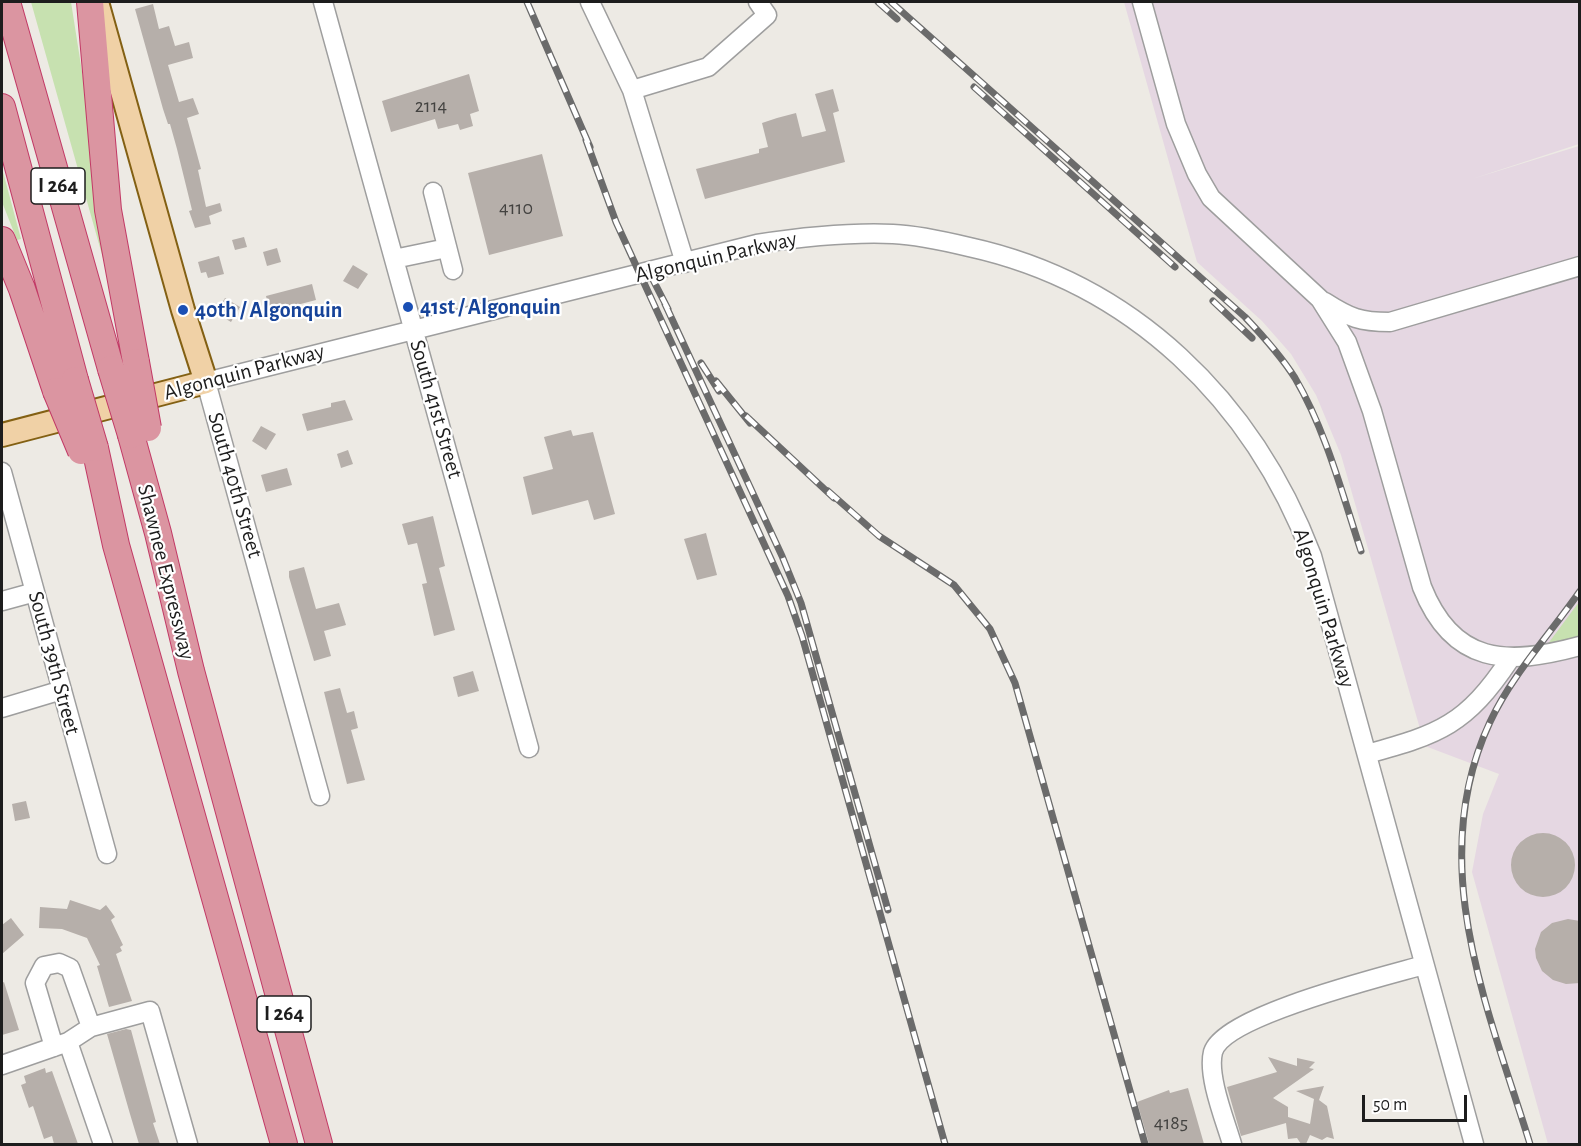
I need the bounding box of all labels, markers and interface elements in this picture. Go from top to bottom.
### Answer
house number: 2114 [415,94,447,118]
road number: I 264 [31,168,85,204]
house number: 4110 [499,196,533,220]
street label: Algonquin Parkway [633,226,799,288]
place label: 41st / Algonquin [420,294,561,320]
place label: 40th / Algonquin [195,297,342,323]
marker: 41st / Algonquin [401,300,415,314]
marker: 40th / Algonquin [176,303,190,317]
street label: South 41st Street [404,337,468,481]
street label: Algonquin Parkway [161,338,327,406]
street label: South 40th Street [202,409,268,561]
street label: Shawnee Expressway [131,481,201,663]
street label: Algonquin Parkway [1287,525,1361,691]
street label: South 39th Street [22,588,86,738]
road number: I 264 [257,996,311,1032]
scale bar [1365,1083,1470,1121]
text: 50 m [1373,1096,1407,1114]
house number: 4185 [1154,1111,1188,1135]

